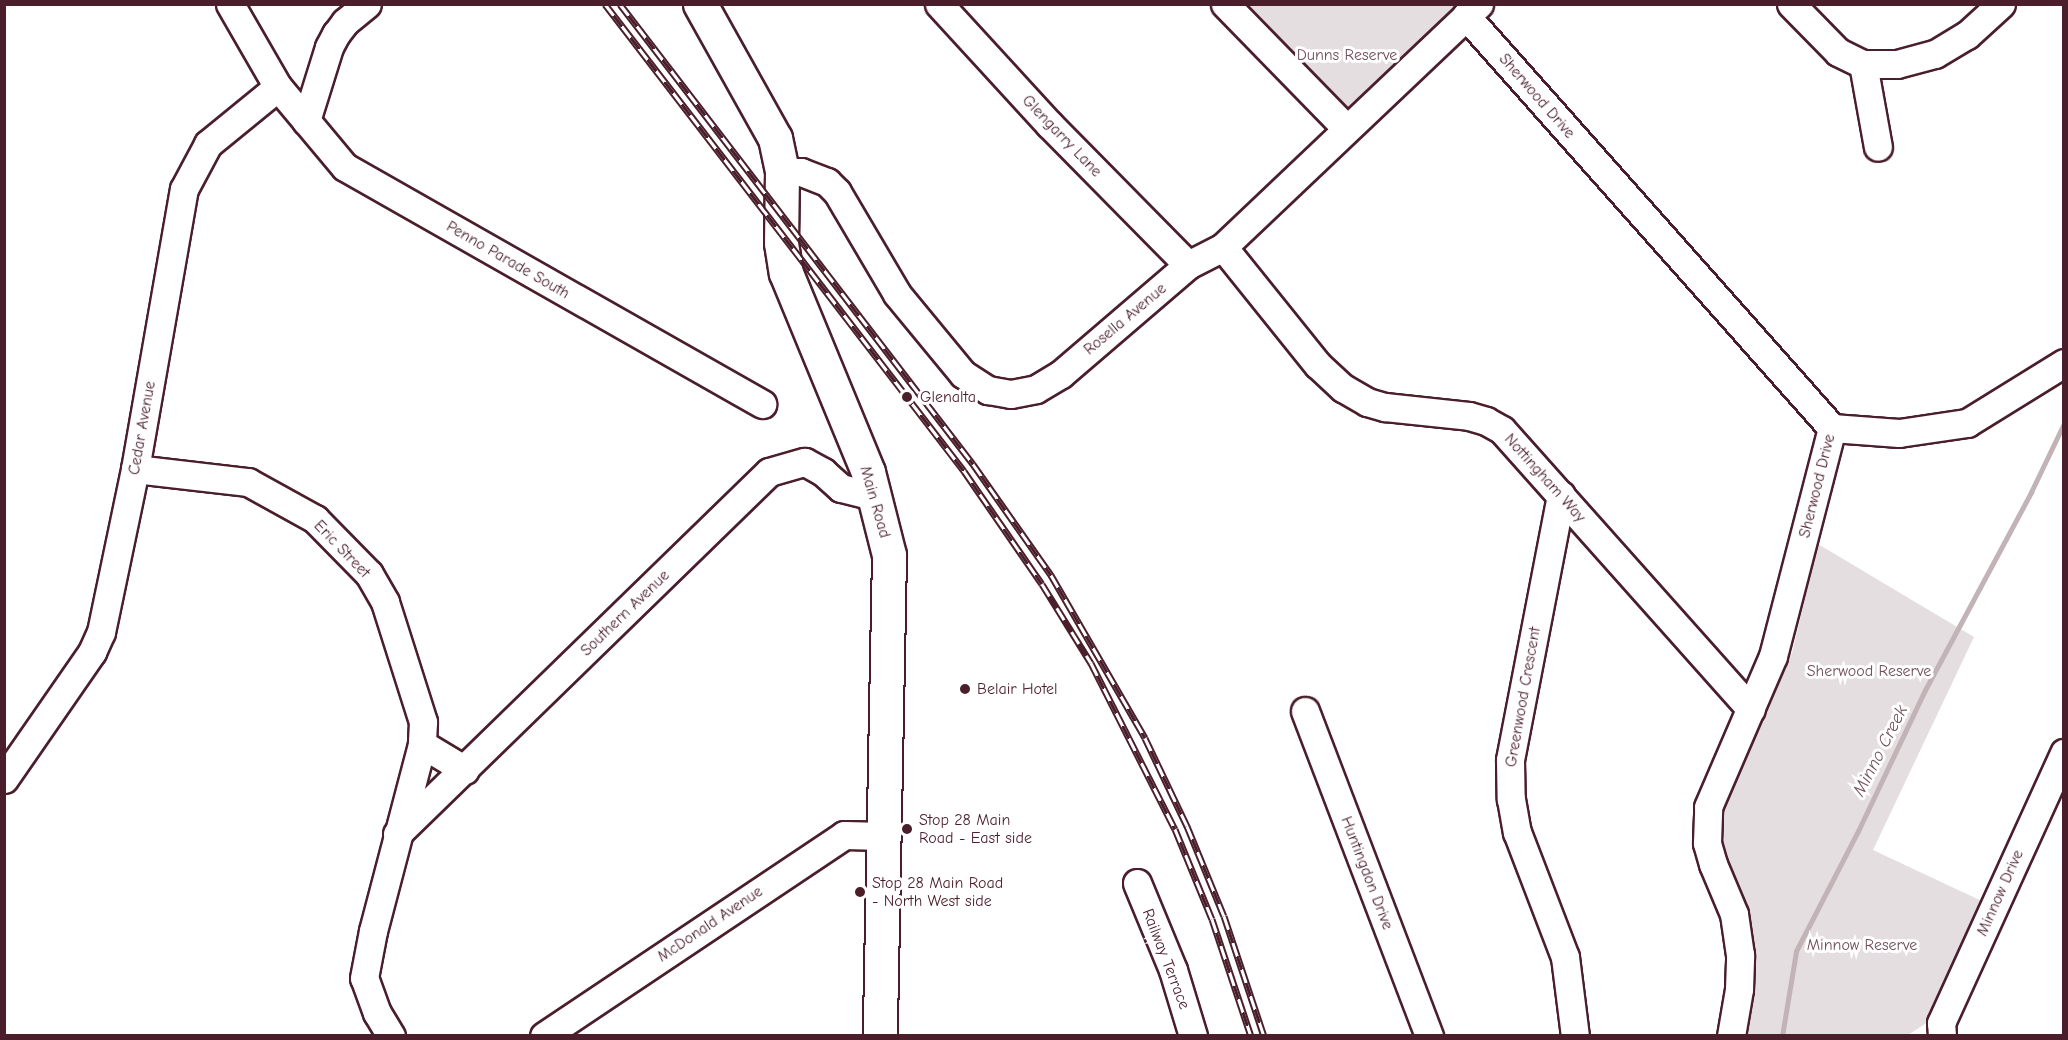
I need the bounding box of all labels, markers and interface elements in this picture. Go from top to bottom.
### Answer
park label: Dunns Reserve [1297,45,1397,65]
street label: Sherwood Drive [1495,50,1579,142]
street label: Glengarry Lane [1018,91,1106,181]
street label: Penno Parade South [443,217,573,303]
street label: Rosella Avenue [1080,279,1170,359]
street label: Cedar Avenue [124,380,160,476]
place label: Glenalta [920,387,976,407]
marker: Glenalta [898,388,916,406]
street label: Nottingham Way [1500,430,1590,526]
street label: Sherwood Drive [1795,432,1839,540]
street label: Main Road [856,464,894,540]
street label: Eric Street [310,516,374,582]
street label: Southern Avenue [577,566,673,660]
street label: Greenwood Crescent [1501,625,1545,769]
park label: Sherwood Reserve [1807,661,1931,681]
place label: Belair Hotel [977,679,1058,699]
marker: Belair Hotel [958,682,972,696]
water label: Minno Creek [1849,702,1913,800]
place label: Stop 28 Main Road - East side [919,810,1032,848]
street label: Huntingdon Drive [1337,814,1397,932]
marker: Stop 28 Main Road - East side [900,822,914,836]
street label: Minnow Drive [1972,847,2028,939]
place label: Stop 28 Main Road - North West side [872,873,1003,911]
street label: McDonald Avenue [654,882,766,966]
marker: Stop 28 Main Road - North West side [853,885,867,899]
street label: Railway Terrace [1138,906,1194,1012]
park label: Minnow Reserve [1807,935,1917,955]

